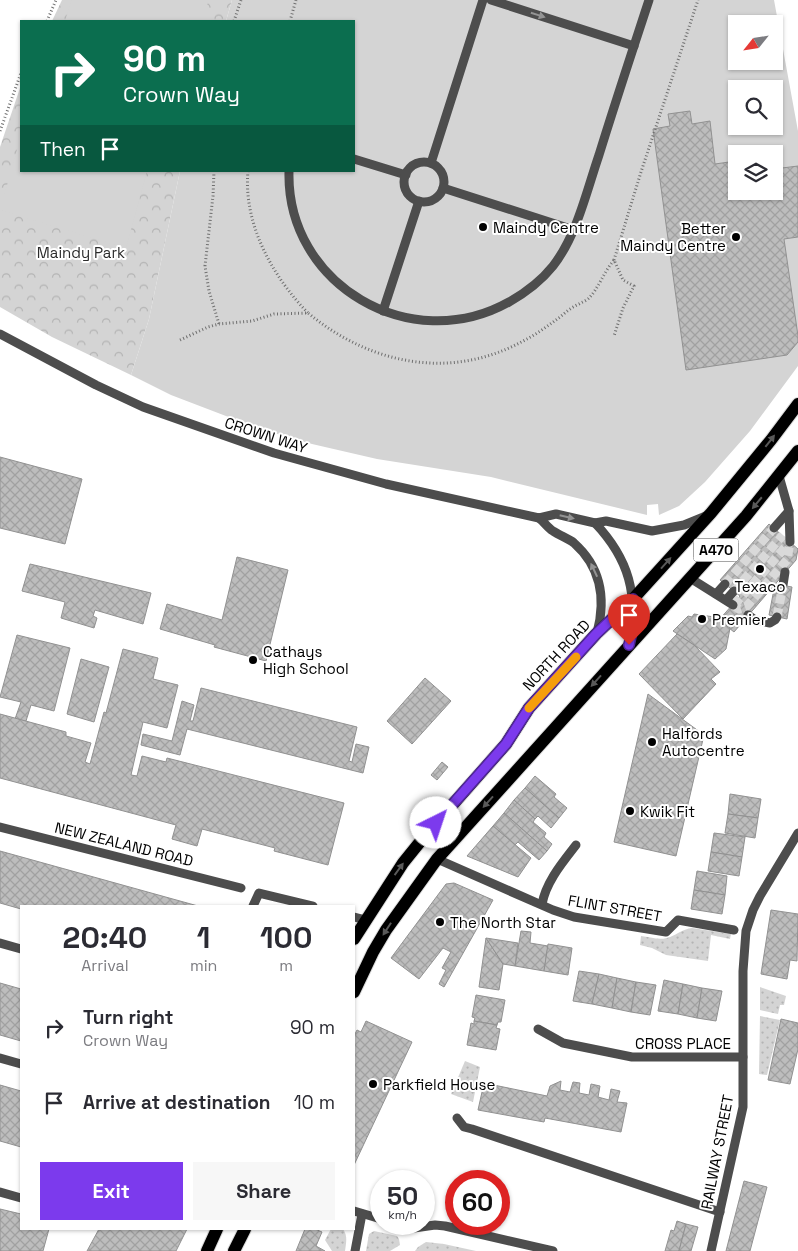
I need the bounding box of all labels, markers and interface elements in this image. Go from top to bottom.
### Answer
one-way arrow [530,12,545,19]
north arrow [728,15,782,70]
map controls [728,15,783,200]
text: 90 m [123,37,206,81]
icon: right [40,40,105,105]
text: Crown Way [123,80,240,108]
button: search [728,80,783,135]
icon: arrive [96,135,124,163]
text: Then [40,137,86,162]
button: layers [728,145,783,200]
place label: Maindy Centre [493,218,599,237]
place label: Better Maindy Centre [620,219,726,255]
marker: Maindy Centre [477,221,489,233]
marker: Better Maindy Centre [730,231,742,243]
park label: Maindy Park [37,243,125,262]
street label: CROWN WAY [222,413,310,457]
one-way arrow [765,434,775,448]
one-way arrow [751,496,762,509]
one-way arrow [559,513,574,521]
road number: A470 [694,538,738,562]
one-way arrow [660,557,672,569]
one-way arrow [590,563,598,577]
marker: Texaco [754,563,766,575]
place label: Texaco [734,577,786,596]
pin [608,594,650,645]
icon: arrive [615,601,643,629]
place label: Premier [712,610,767,629]
marker: Premier [696,613,708,625]
street label: NORTH ROAD [518,615,594,695]
place label: Cathays High School [263,642,349,678]
marker: Cathays High School [247,654,259,666]
one-way arrow [590,674,602,686]
place label: Halfords Autocentre [662,724,745,760]
marker: Halfords Autocentre [646,736,658,748]
one-way arrow [482,795,494,807]
position arrow [409,796,461,848]
place label: Kwik Fit [640,802,695,821]
marker: Kwik Fit [624,805,636,817]
street label: NEW ZEALAND ROAD [53,818,195,870]
one-way arrow [394,862,404,875]
street label: FLINT STREET [567,890,664,926]
place label: The North Star [450,913,556,932]
marker: The North Star [434,916,446,928]
text: 20:40 [63,918,147,957]
text: 1 [197,918,210,957]
text: 100 [260,918,312,957]
one-way arrow [382,923,392,936]
text: Arrival [81,955,129,976]
text: min [190,955,217,976]
text: m [279,955,293,976]
text: Turn right [83,1005,173,1030]
icon: right [40,1014,68,1042]
text: 90 m [290,1015,335,1040]
text: Crown Way [83,1030,168,1051]
street label: CROSS PLACE [635,1034,731,1053]
place label: Parkfield House [383,1075,495,1094]
marker: Parkfield House [367,1078,379,1090]
icon: arrive [40,1089,68,1117]
text: Arrive at destination [83,1090,271,1115]
text: 10 m [294,1090,335,1115]
street label: RAILWAY STREET [697,1093,737,1211]
button: Exit [40,1162,183,1220]
button: Share [193,1162,335,1220]
speed limit sign: 60 [445,1170,510,1235]
text: 50 [387,1180,418,1212]
text: km/h [388,1207,417,1223]

